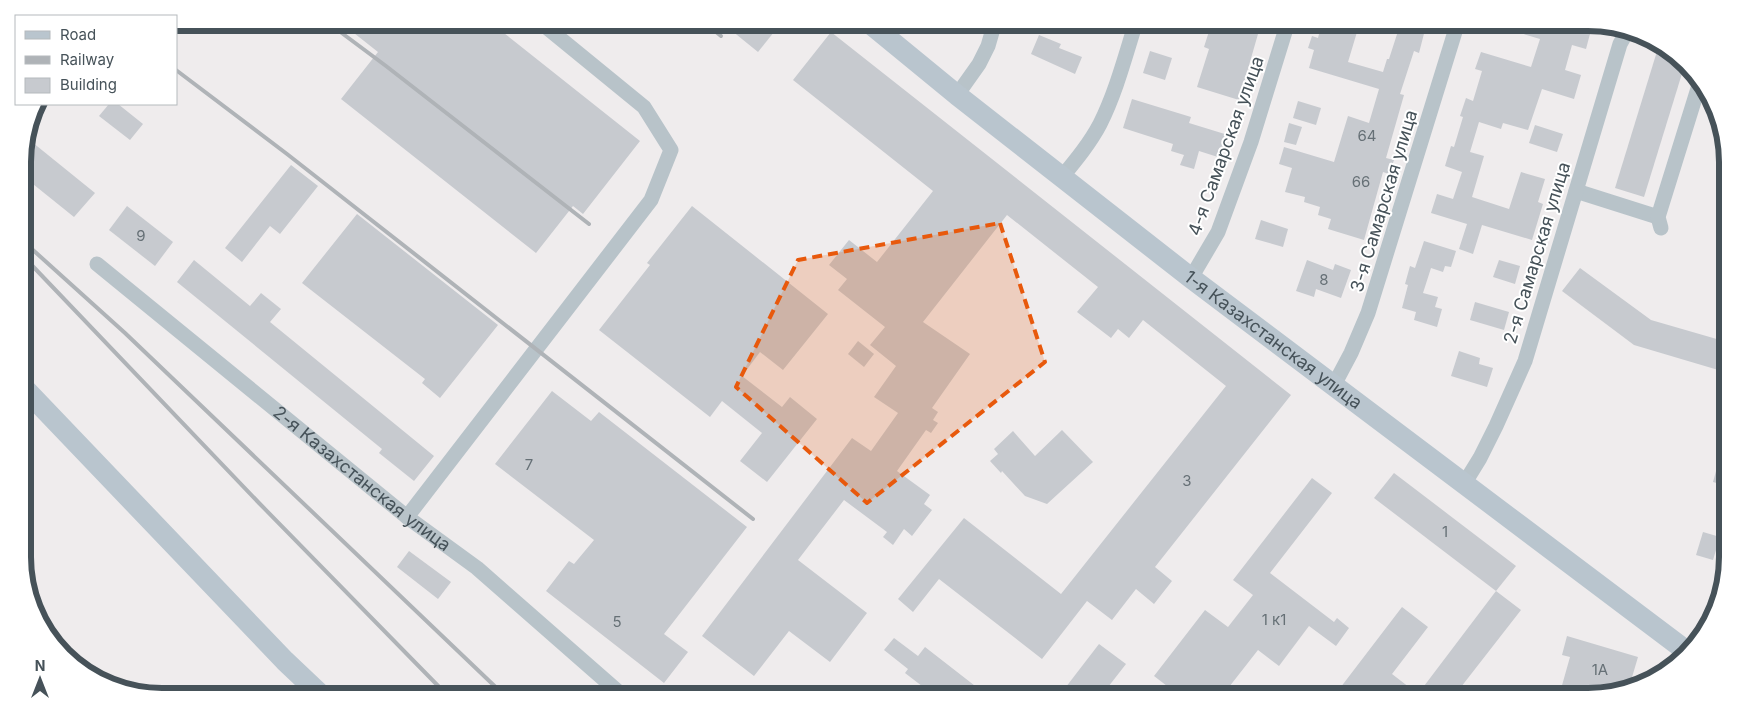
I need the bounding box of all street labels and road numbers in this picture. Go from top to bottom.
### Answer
street label: 4-я Самарская улица [1183,53,1268,238]
street label: 3-я Самарская улица [1346,107,1421,294]
street label: 2-я Самарская улица [1499,159,1574,346]
street label: 1-я Казахстанская улица [1180,266,1366,413]
street label: 2-я Казахстанская улица [269,401,455,555]

